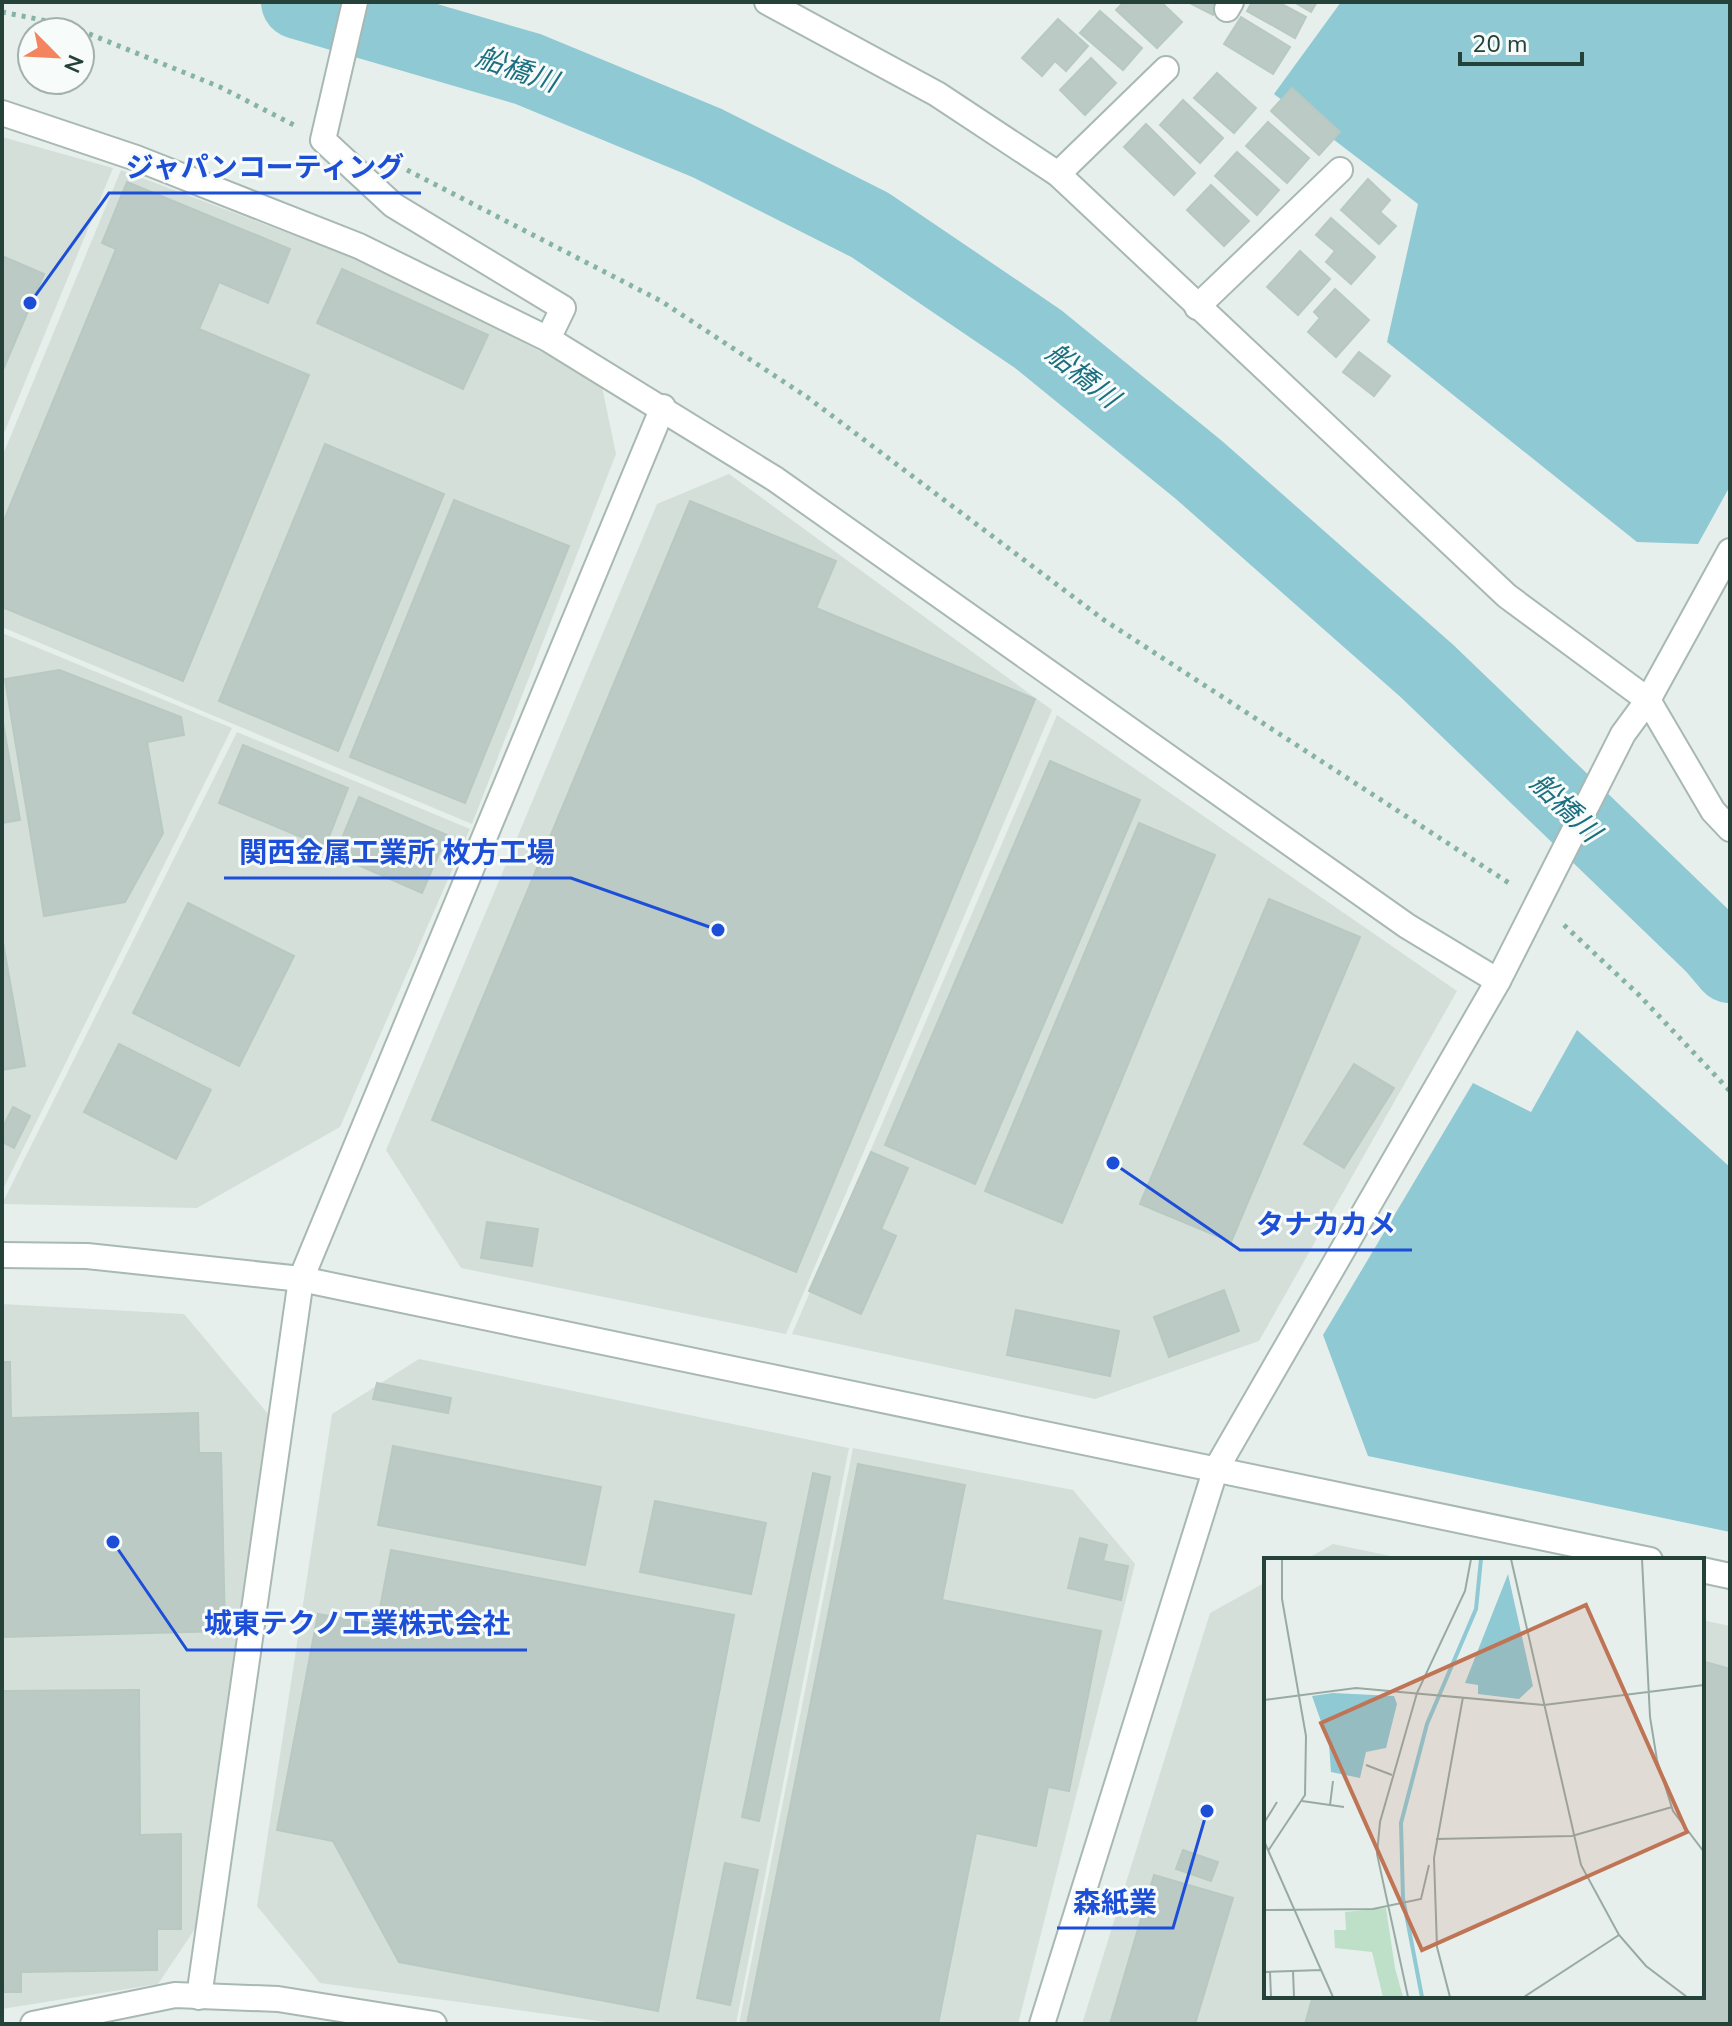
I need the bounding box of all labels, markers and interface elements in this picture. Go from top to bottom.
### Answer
north arrow [16,16,96,96]
scale bar [1460,16,1582,66]
text: 20 m [1472,28,1528,60]
water label: 船橋川 [471,38,565,103]
text: N [56,50,90,77]
callout: ジャパンコーティング [109,141,421,193]
text: ジャパンコーティング [126,149,404,187]
water label: 船橋川 [1038,335,1129,419]
water label: 船橋川 [1522,765,1611,853]
callout: 関西金属工業所 枚方工場 [224,826,571,878]
text: 関西金属工業所 枚方工場 [239,834,555,872]
callout: タナカカメ [1240,1198,1412,1250]
text: タナカカメ [1256,1206,1396,1244]
inset map [1264,1558,1704,1998]
callout: 城東テクノ工業株式会社 [187,1598,527,1650]
text: 城東テクノ工業株式会社 [204,1605,510,1643]
callout: 森紙業 [1057,1876,1173,1928]
text: 森紙業 [1073,1884,1157,1922]

